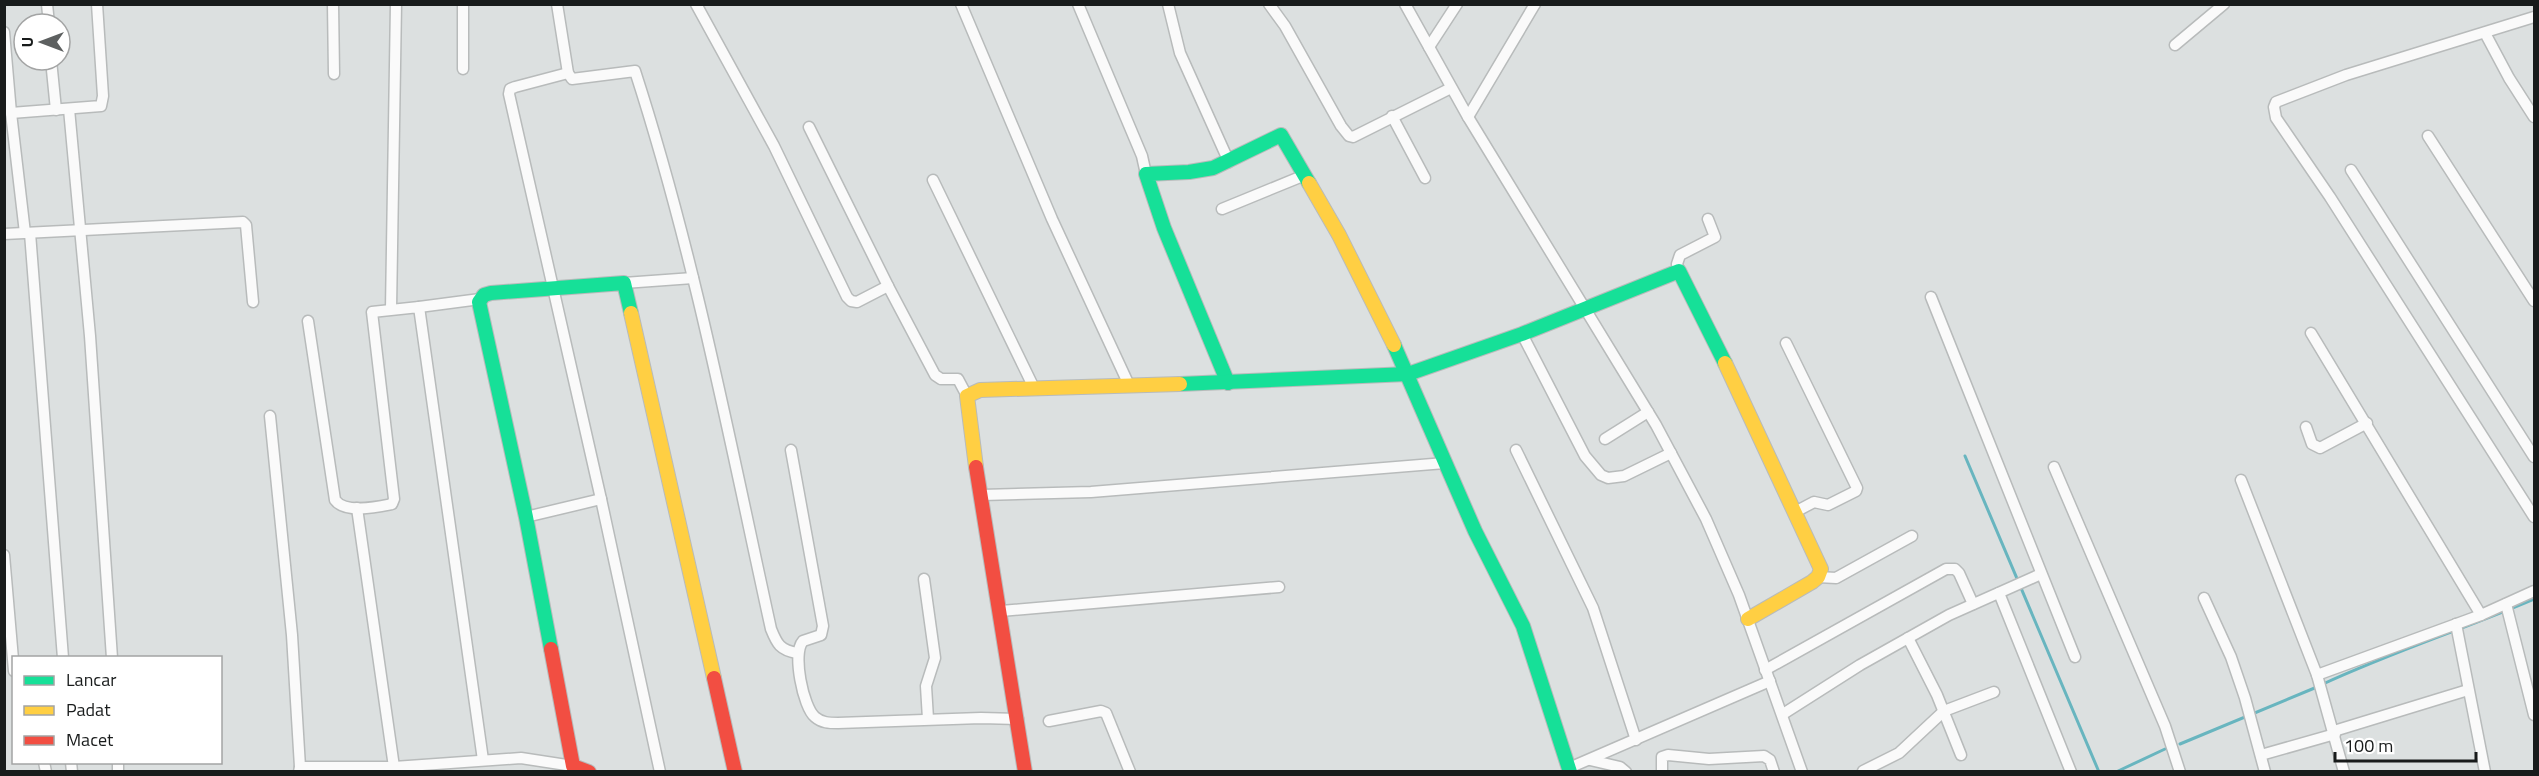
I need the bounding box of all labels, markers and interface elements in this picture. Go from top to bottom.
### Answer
north arrow [12,12,72,72]
text: U [15,37,39,47]
legend [12,656,222,764]
text: Lancar [66,666,116,693]
text: Padat [66,696,111,723]
scale bar [2335,725,2476,763]
text: Macet [66,726,114,753]
text: 100 m [2344,732,2393,759]

